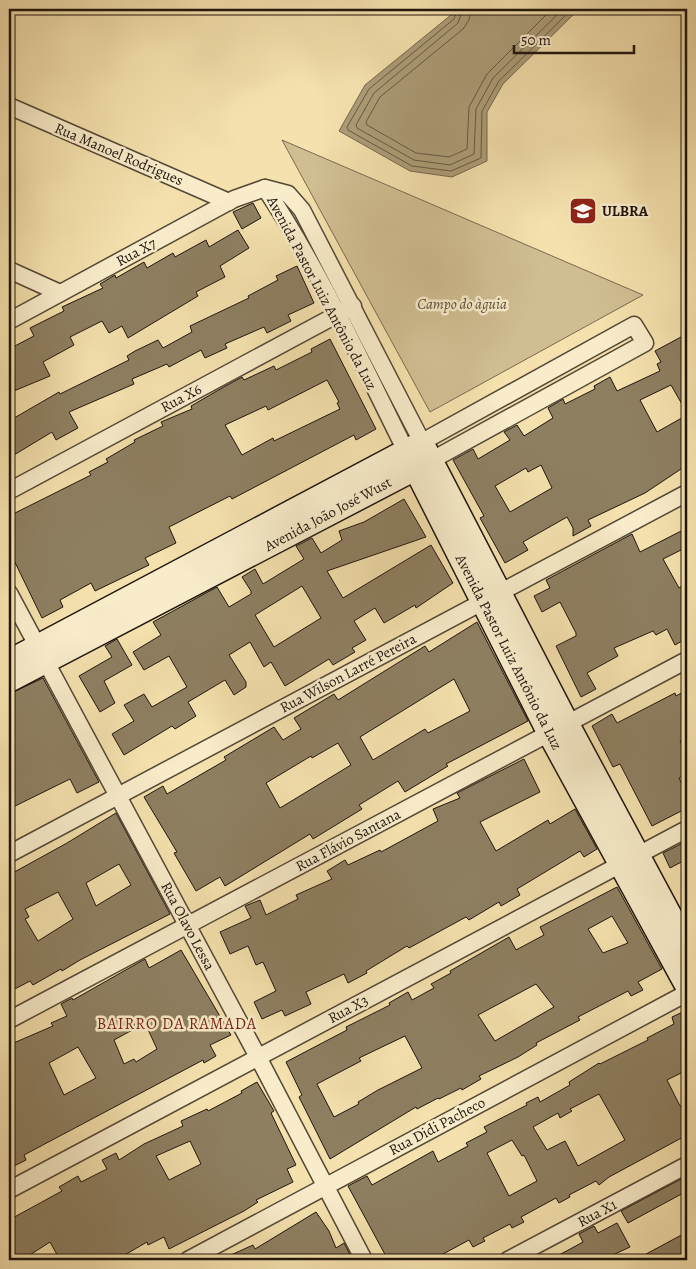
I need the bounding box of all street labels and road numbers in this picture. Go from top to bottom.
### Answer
street label: Rua Manoel Rodrigues [52,118,186,190]
street label: Avenida Pastor Luiz Antônio da Luz [262,192,382,393]
street label: Rua X7 [112,233,160,271]
street label: Rua X6 [157,379,205,417]
street label: Avenida João José Wust [260,472,395,556]
street label: Avenida Pastor Luiz Antônio da Luz [450,550,567,753]
street label: Rua Wilson Larré Pereira [276,629,420,717]
street label: Rua Flávio Santana [292,804,404,876]
street label: Rua Olavo Lessa [156,878,220,974]
street label: Rua X3 [324,990,372,1028]
street label: Rua Didi Pacheco [385,1092,489,1160]
street label: Rua X1 [574,1194,620,1232]

